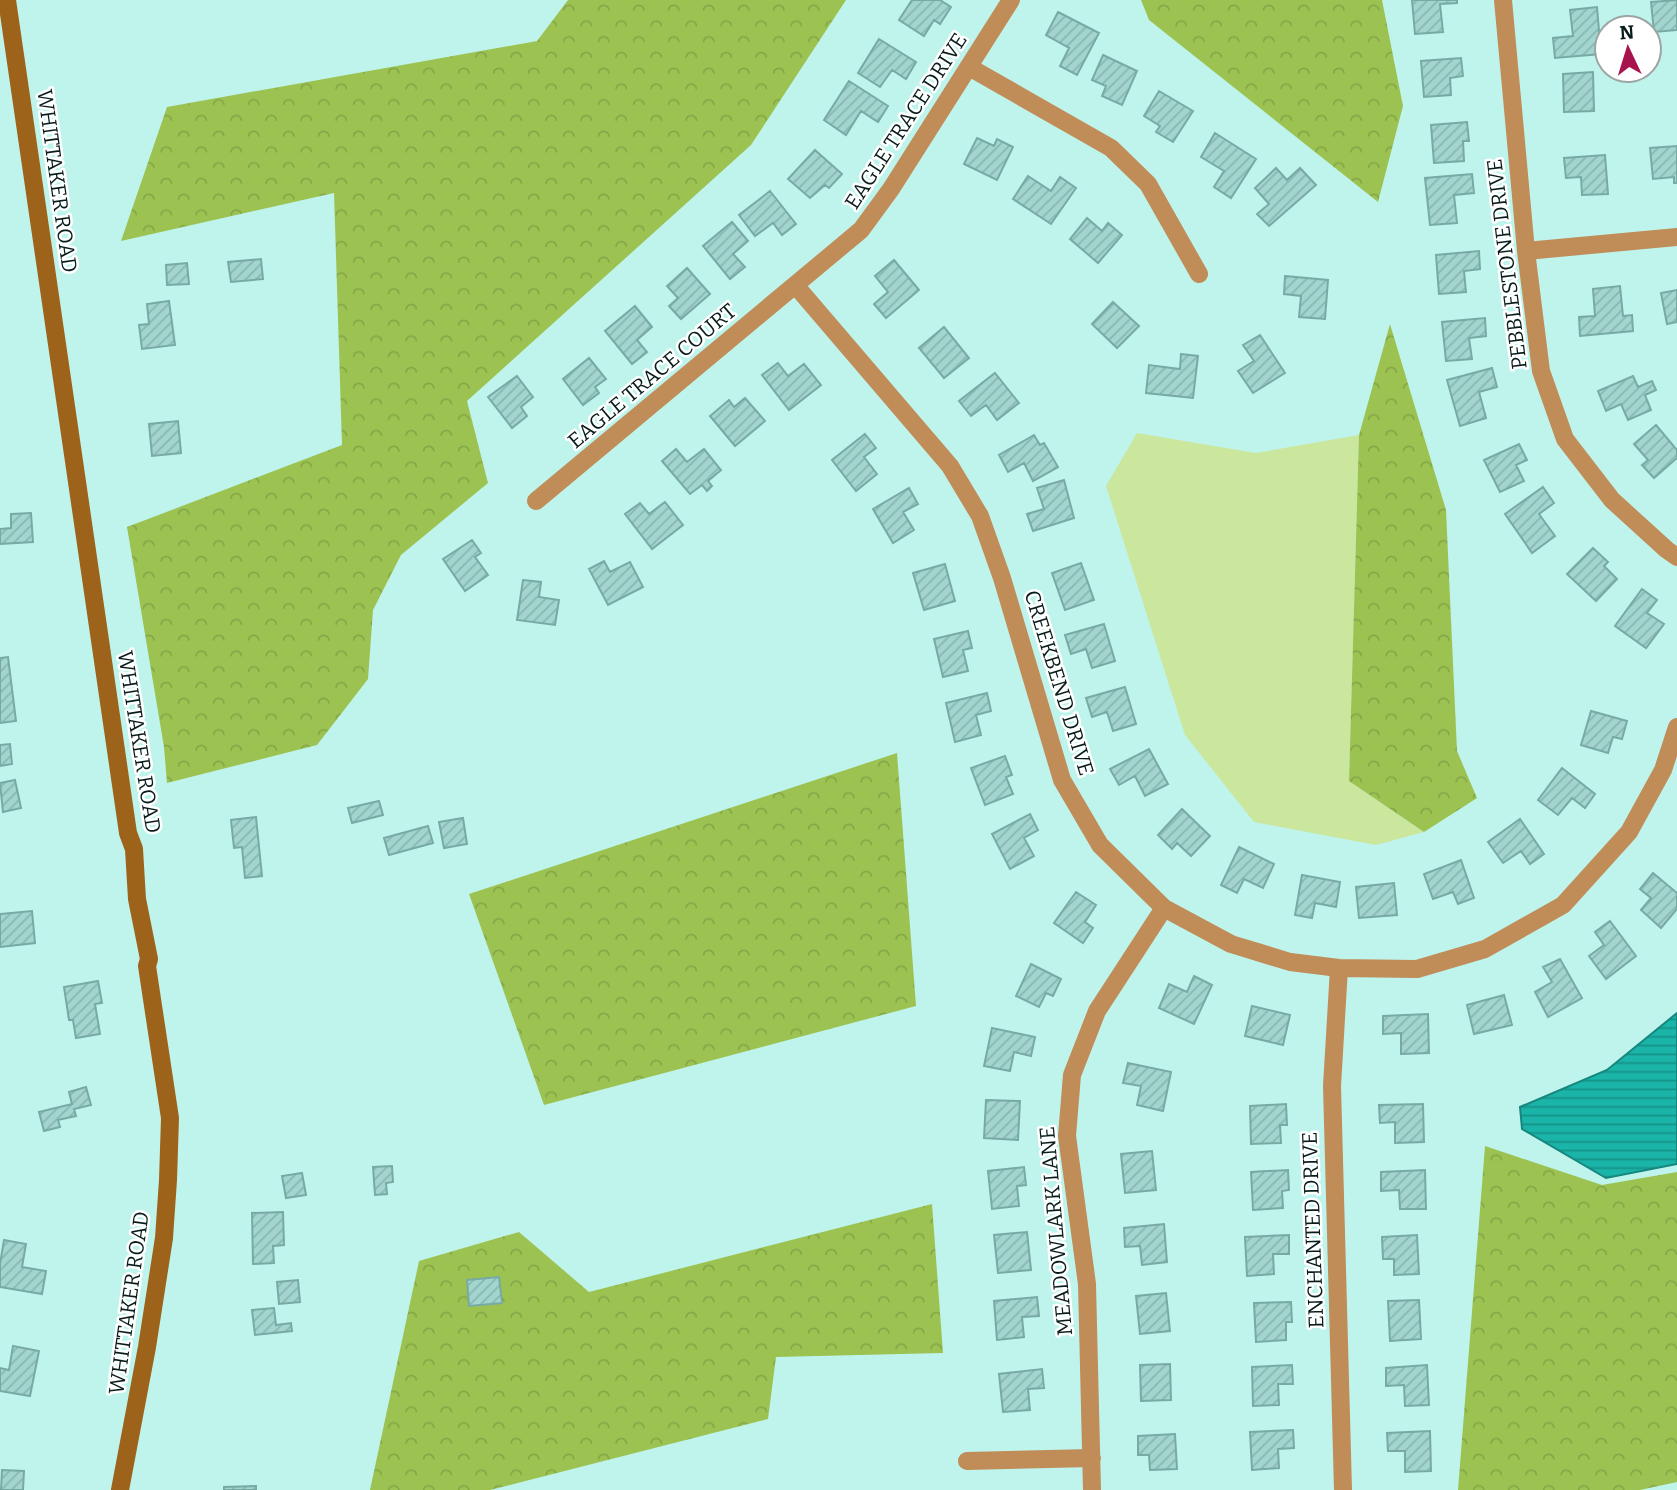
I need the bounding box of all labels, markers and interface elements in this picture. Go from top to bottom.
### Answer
north arrow [1593,14,1663,84]
text: N [1619,21,1635,45]
street label: EAGLE TRACE DRIVE [839,28,973,214]
street label: WHITTAKER ROAD [31,88,83,274]
street label: PEBBLESTONE DRIVE [1481,157,1533,371]
street label: EAGLE TRACE COURT [563,298,741,454]
street label: CREEKBEND DRIVE [1018,587,1100,779]
street label: WHITTAKER ROAD [112,649,166,835]
street label: MEADOWLARK LANE [1034,1125,1078,1337]
street label: ENCHANTED DRIVE [1297,1131,1329,1329]
street label: WHITTAKER ROAD [103,1210,155,1396]

